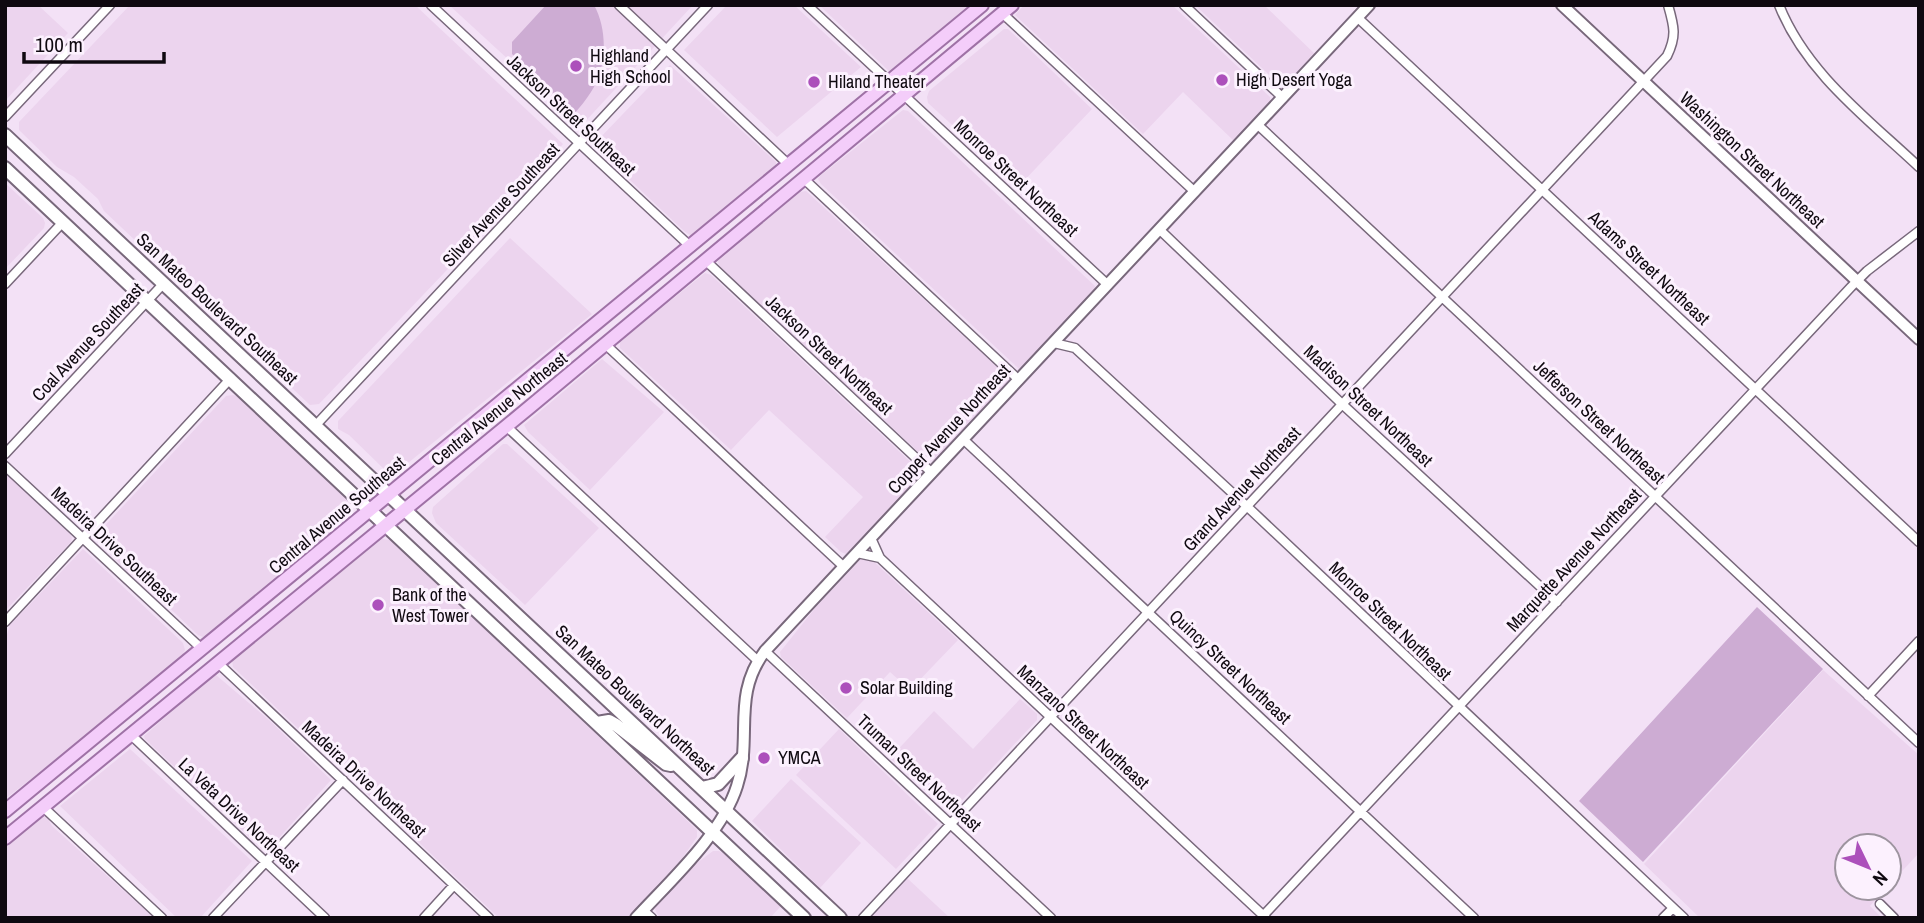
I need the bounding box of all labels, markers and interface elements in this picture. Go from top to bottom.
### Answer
scale bar [24,21,164,65]
text: 100 m [35,30,83,59]
place label: Highland High School [590,43,670,89]
street label: Jackson Street Southeast [501,48,641,181]
marker: Highland High School [568,58,584,74]
place label: High Desert Yoga [1236,67,1352,92]
place label: Hiland Theater [828,69,925,94]
marker: High Desert Yoga [1214,72,1230,88]
marker: Hiland Theater [806,74,822,90]
street label: Washington Street Northeast [1674,86,1830,234]
street label: Monroe Street Northeast [949,113,1084,242]
street label: Silver Avenue Southeast [436,137,565,272]
street label: Adams Street Northeast [1582,204,1715,330]
street label: San Mateo Boulevard Southeast [131,227,304,390]
street label: Coal Avenue Southeast [26,277,149,407]
street label: Jackson Street Northeast [760,289,898,420]
street label: Madison Street Northeast [1298,339,1438,472]
street label: Central Avenue Northeast [425,346,572,471]
street label: Jefferson Street Northeast [1528,354,1671,489]
street label: Copper Avenue Northeast [882,358,1016,499]
street label: Grand Avenue Northeast [1177,421,1306,557]
street label: Central Avenue Southeast [263,450,410,579]
street label: Madeira Drive Southeast [46,481,183,611]
street label: Marquette Avenue Northeast [1501,483,1647,637]
street label: Monroe Street Northeast [1324,556,1457,686]
place label: Bank of the West Tower [392,582,469,628]
marker: Bank of the West Tower [370,597,386,613]
street label: Quincy Street Northeast [1164,603,1297,730]
street label: San Mateo Boulevard Northeast [550,619,721,780]
street label: Manzano Street Northeast [1012,659,1155,795]
place label: Solar Building [860,675,954,700]
marker: Solar Building [838,680,854,696]
street label: Truman Street Northeast [852,708,987,837]
street label: Madeira Drive Northeast [297,714,432,843]
place label: YMCA [778,745,821,770]
marker: YMCA [756,750,772,766]
street label: La Veta Drive Northeast [173,752,305,877]
north arrow [1833,832,1903,902]
text: N [1867,866,1894,892]

